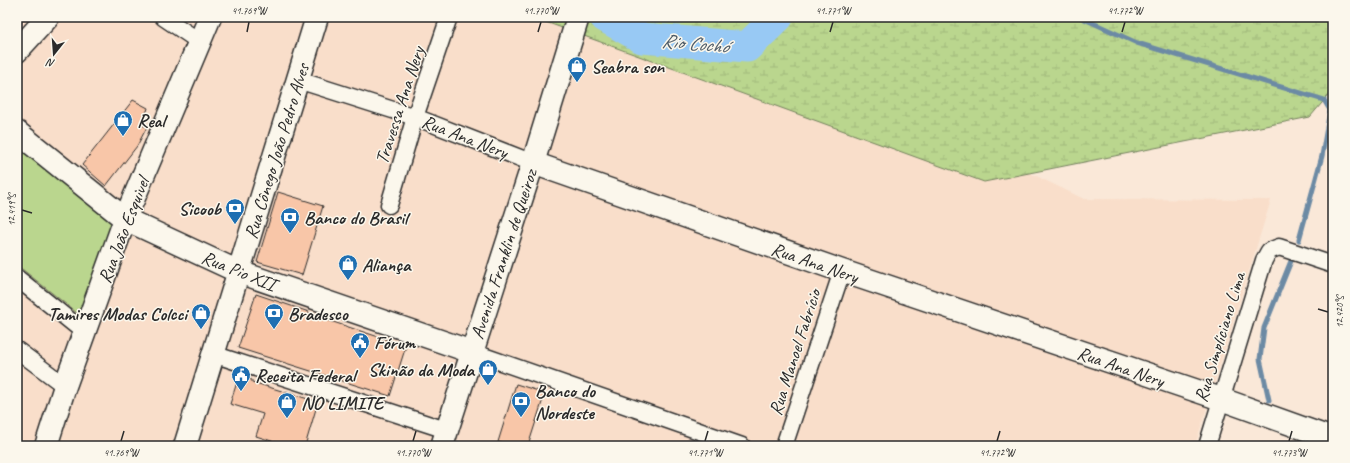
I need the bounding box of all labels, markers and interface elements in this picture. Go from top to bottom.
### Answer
text: 41.769°W [232,4,268,17]
text: 41.770°W [524,4,560,17]
text: 41.771°W [816,4,852,17]
text: 41.772°W [1108,4,1144,17]
water label: Rio Cochó [661,28,735,59]
north arrow [34,34,74,74]
street label: Travessa Ana Nery [370,42,431,167]
text: N [44,55,56,71]
shop icon: Seabra son [566,55,588,83]
place label: Seabra son [591,55,666,79]
street label: Rua Cônego João Pedro Alves [239,59,315,242]
shop icon: Real [112,109,134,137]
place label: Real [137,109,168,133]
street label: Rua Ana Nery [418,110,512,165]
street label: Avenida Franklin de Queiroz [465,165,543,342]
street label: Rua João Esquivel [93,171,156,287]
text: 12.419°S [5,192,18,226]
place label: Sicoob [178,197,223,221]
bank icon: Sicoob [224,197,246,225]
bank icon: Banco do Brasil [279,206,301,234]
place label: Banco do Brasil [304,206,411,230]
street label: Rua Ana Nery [768,237,863,289]
street label: Rua Pio XII [198,245,283,298]
shop icon: Aliança [337,253,359,281]
place label: Aliança [362,253,412,277]
street label: Rua Simpliciano Lima [1189,267,1252,405]
street label: Rua Manoel Fabrício [763,284,827,418]
text: 12.420°S [1333,294,1346,328]
place label: Tamires Modas Colcci [48,302,189,326]
shop icon: Tamires Modas Colcci [190,302,212,330]
bank icon: Bradesco [263,302,285,330]
place label: Bradesco [288,302,349,326]
public building icon: Fórum [349,331,371,359]
place label: Fórum [374,331,416,355]
street label: Rua Ana Nery [1074,341,1169,393]
place label: Skinão da Moda [368,358,476,382]
shop icon: Skinão da Moda [477,358,499,386]
public building icon: Receita Federal [230,364,252,392]
place label: Receita Federal [255,364,359,388]
place label: Banco do Nordeste [535,379,596,425]
bank icon: Banco do Nordeste [510,390,532,418]
shop icon: NO LIMITE [276,391,298,419]
place label: NO LIMITE [301,391,386,415]
text: 41.769°W [104,446,140,459]
text: 41.770°W [396,446,432,459]
text: 41.771°W [688,446,724,459]
text: 41.772°W [980,446,1016,459]
text: 41.773°W [1272,446,1308,459]

